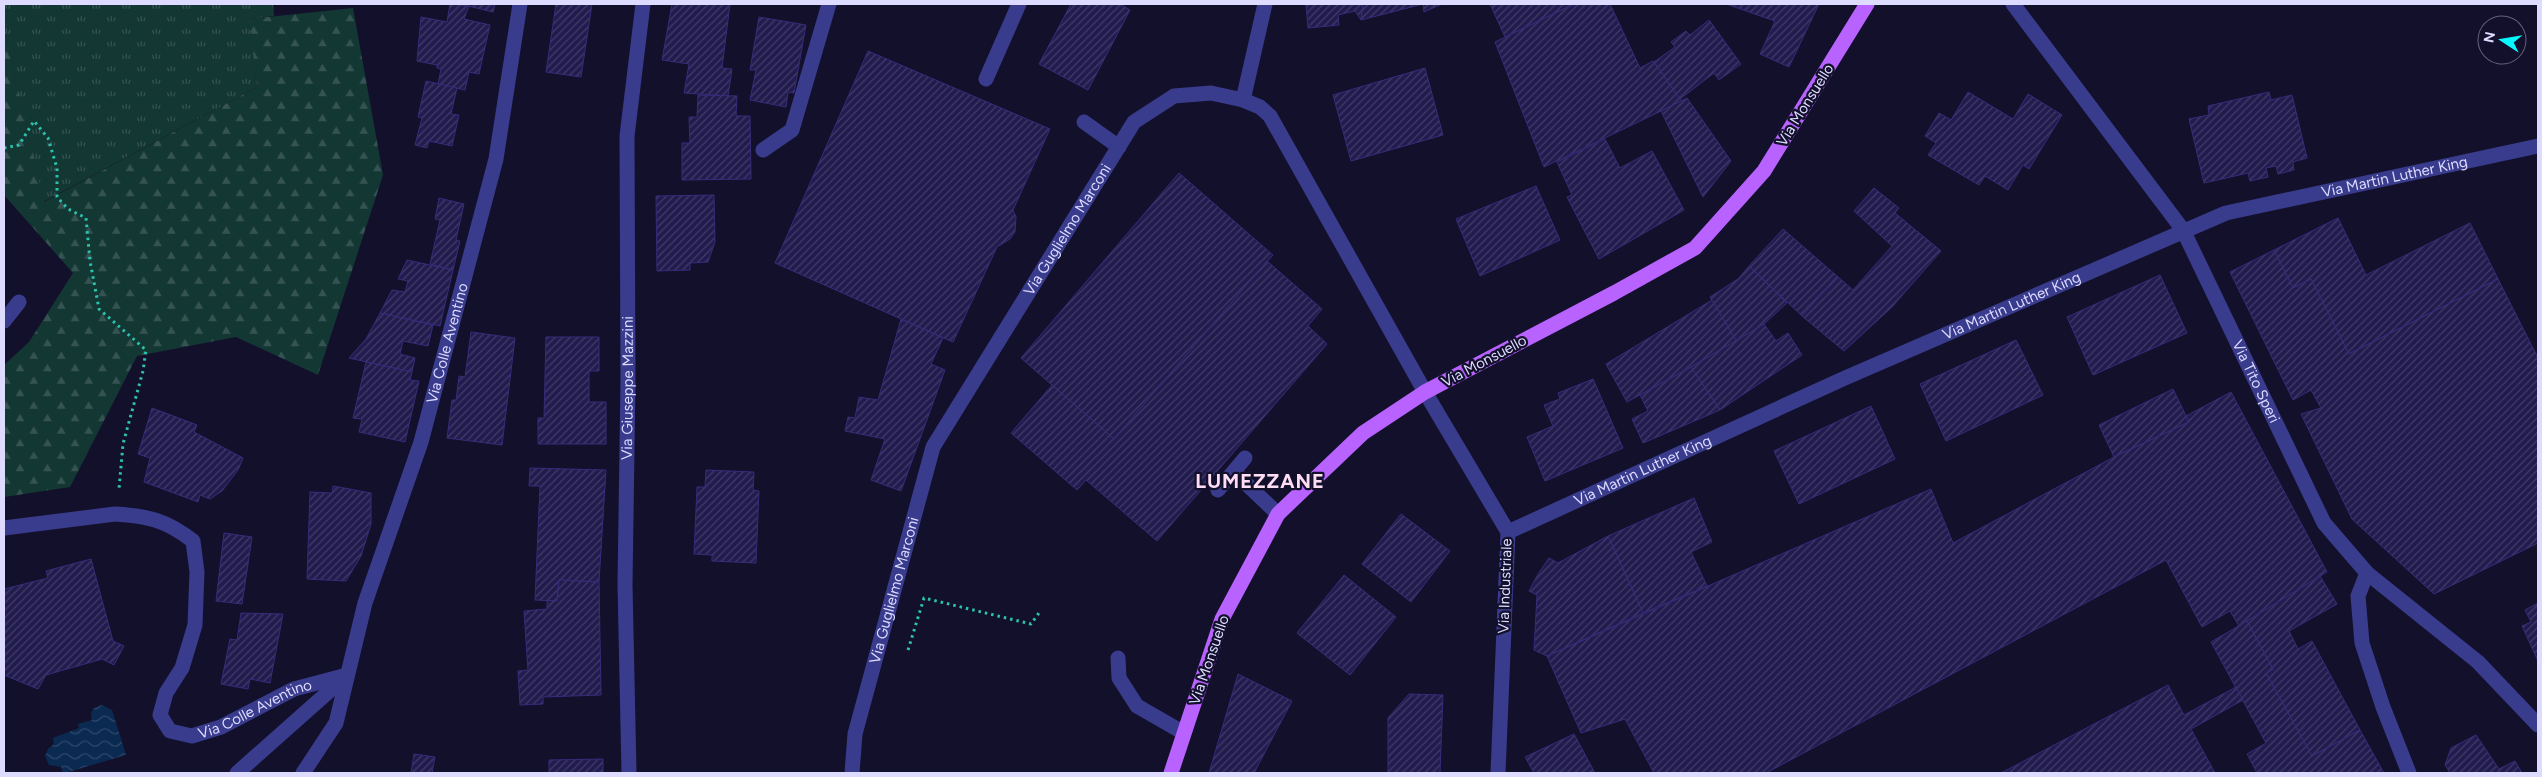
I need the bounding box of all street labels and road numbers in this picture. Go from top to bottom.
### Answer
street label: Via Monsuello [1773,60,1838,150]
street label: Via Martin Luther King [2320,152,2469,201]
street label: Via Guglielmo Marconi [1020,161,1115,299]
street label: Via Martin Luther King [1940,268,2083,344]
street label: Via Colle Aventino [423,281,472,405]
street label: Via Giuseppe Mazzini [618,316,637,460]
street label: Via Monsuello [1438,331,1530,391]
street label: Via Tito Speri [2228,337,2284,426]
street label: Via Martin Luther King [1571,431,1714,510]
street label: Via Guglielmo Marconi [865,515,923,666]
street label: Via Industriale [1494,538,1516,634]
street label: Via Monsuello [1185,612,1233,707]
street label: Via Colle Aventino [196,676,314,743]

